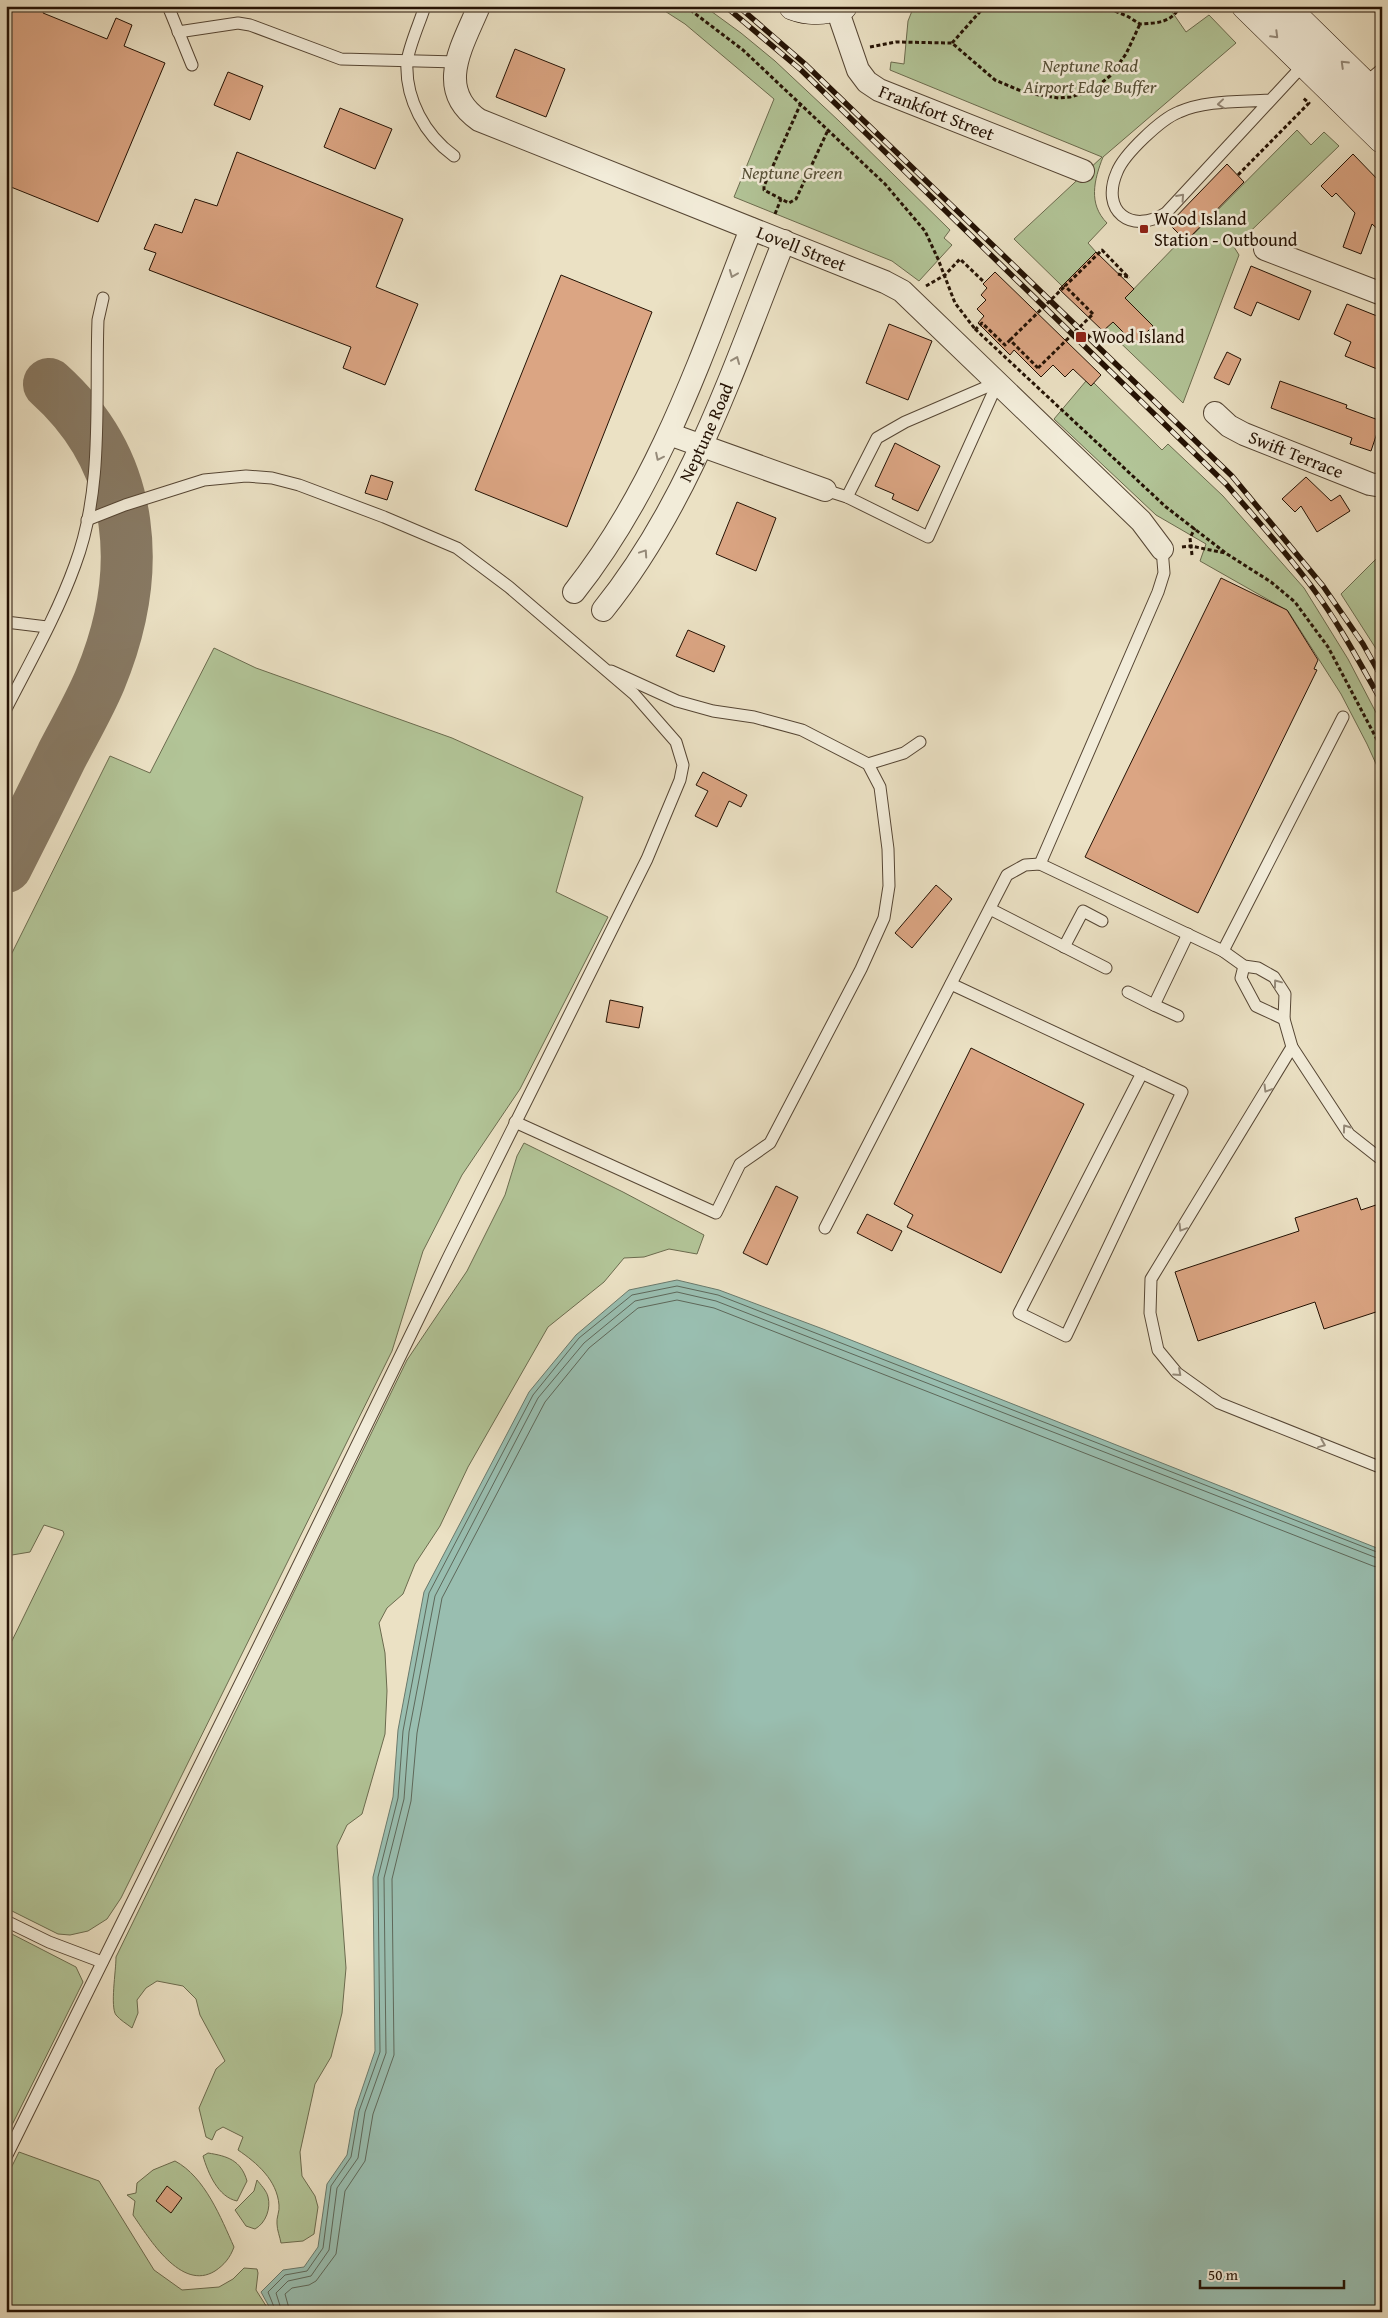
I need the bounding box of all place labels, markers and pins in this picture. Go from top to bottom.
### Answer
place label: Wood Island Station - Outbound [1154,205,1298,253]
marker: Wood Island Station - Outbound [1138,223,1150,235]
place label: Wood Island [1092,323,1185,350]
marker: Wood Island [1074,330,1088,344]

